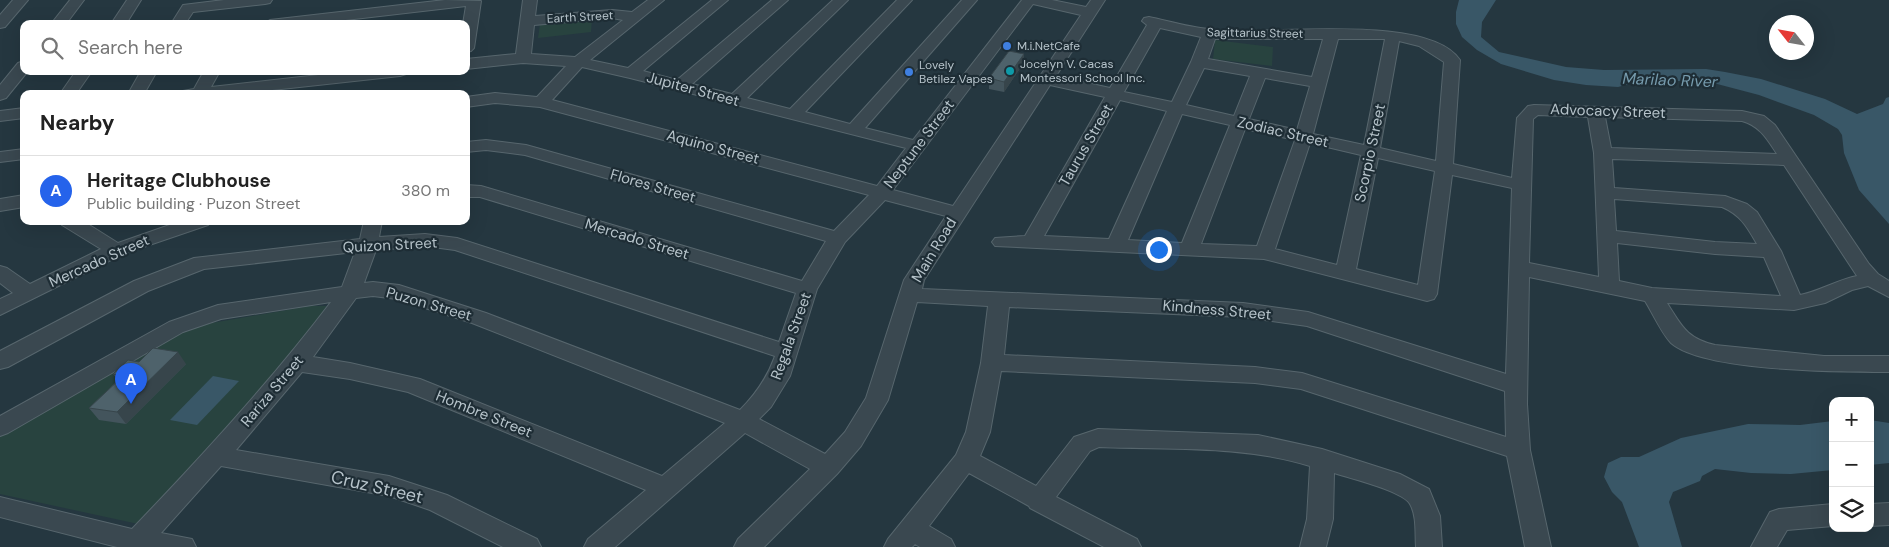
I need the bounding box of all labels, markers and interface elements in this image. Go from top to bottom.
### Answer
street label: Earth Street [546,7,614,27]
north arrow [1769,15,1814,60]
search box [20,20,470,75]
street label: Sagittarius Street [1207,24,1304,42]
icon: search [38,34,66,62]
text: Search here [78,35,183,60]
place label: M.i.NetCafe [1017,38,1080,54]
marker: M.i.NetCafe [1001,40,1013,52]
place label: Jocelyn V. Cacas Montessori School Inc. [1020,56,1145,86]
place label: Lovely Betilez Vapes [919,57,993,87]
marker: Jocelyn V. Cacas Montessori School Inc. [1004,65,1016,77]
marker: Lovely Betilez Vapes [903,66,915,78]
street label: Jupiter Street [644,67,742,111]
water label: Marilao River [1622,68,1719,92]
street label: Neptune Street [879,96,959,192]
street label: Advocacy Street [1550,99,1666,123]
street label: Taurus Street [1054,100,1118,190]
street label: Scorpio Street [1350,102,1390,204]
text: Nearby [40,109,114,137]
street label: Zodiac Street [1235,112,1331,152]
street label: Aquino Street [664,125,762,169]
street label: Flores Street [608,164,698,208]
text: Heritage Clubhouse [87,168,271,193]
text: A [50,180,62,201]
text: 380 m [401,180,450,201]
text: Public building · Puzon Street [87,193,301,214]
street label: Mercado Street [582,214,692,264]
street label: Main Road [907,214,961,286]
street label: Mercado Street [46,230,152,292]
street label: Quizon Street [342,233,438,257]
your location [1146,237,1172,263]
street label: Puzon Street [384,282,474,326]
street label: Regala Street [766,289,816,382]
street label: Kindness Street [1162,295,1272,325]
street label: Rariza Street [236,351,308,431]
pin: A [115,363,147,404]
street label: Hombre Street [433,386,535,442]
map controls [1829,397,1874,532]
button: + [1829,397,1874,442]
button: − [1829,442,1874,487]
street label: Cruz Street [329,465,425,509]
button: layers [1829,487,1874,532]

